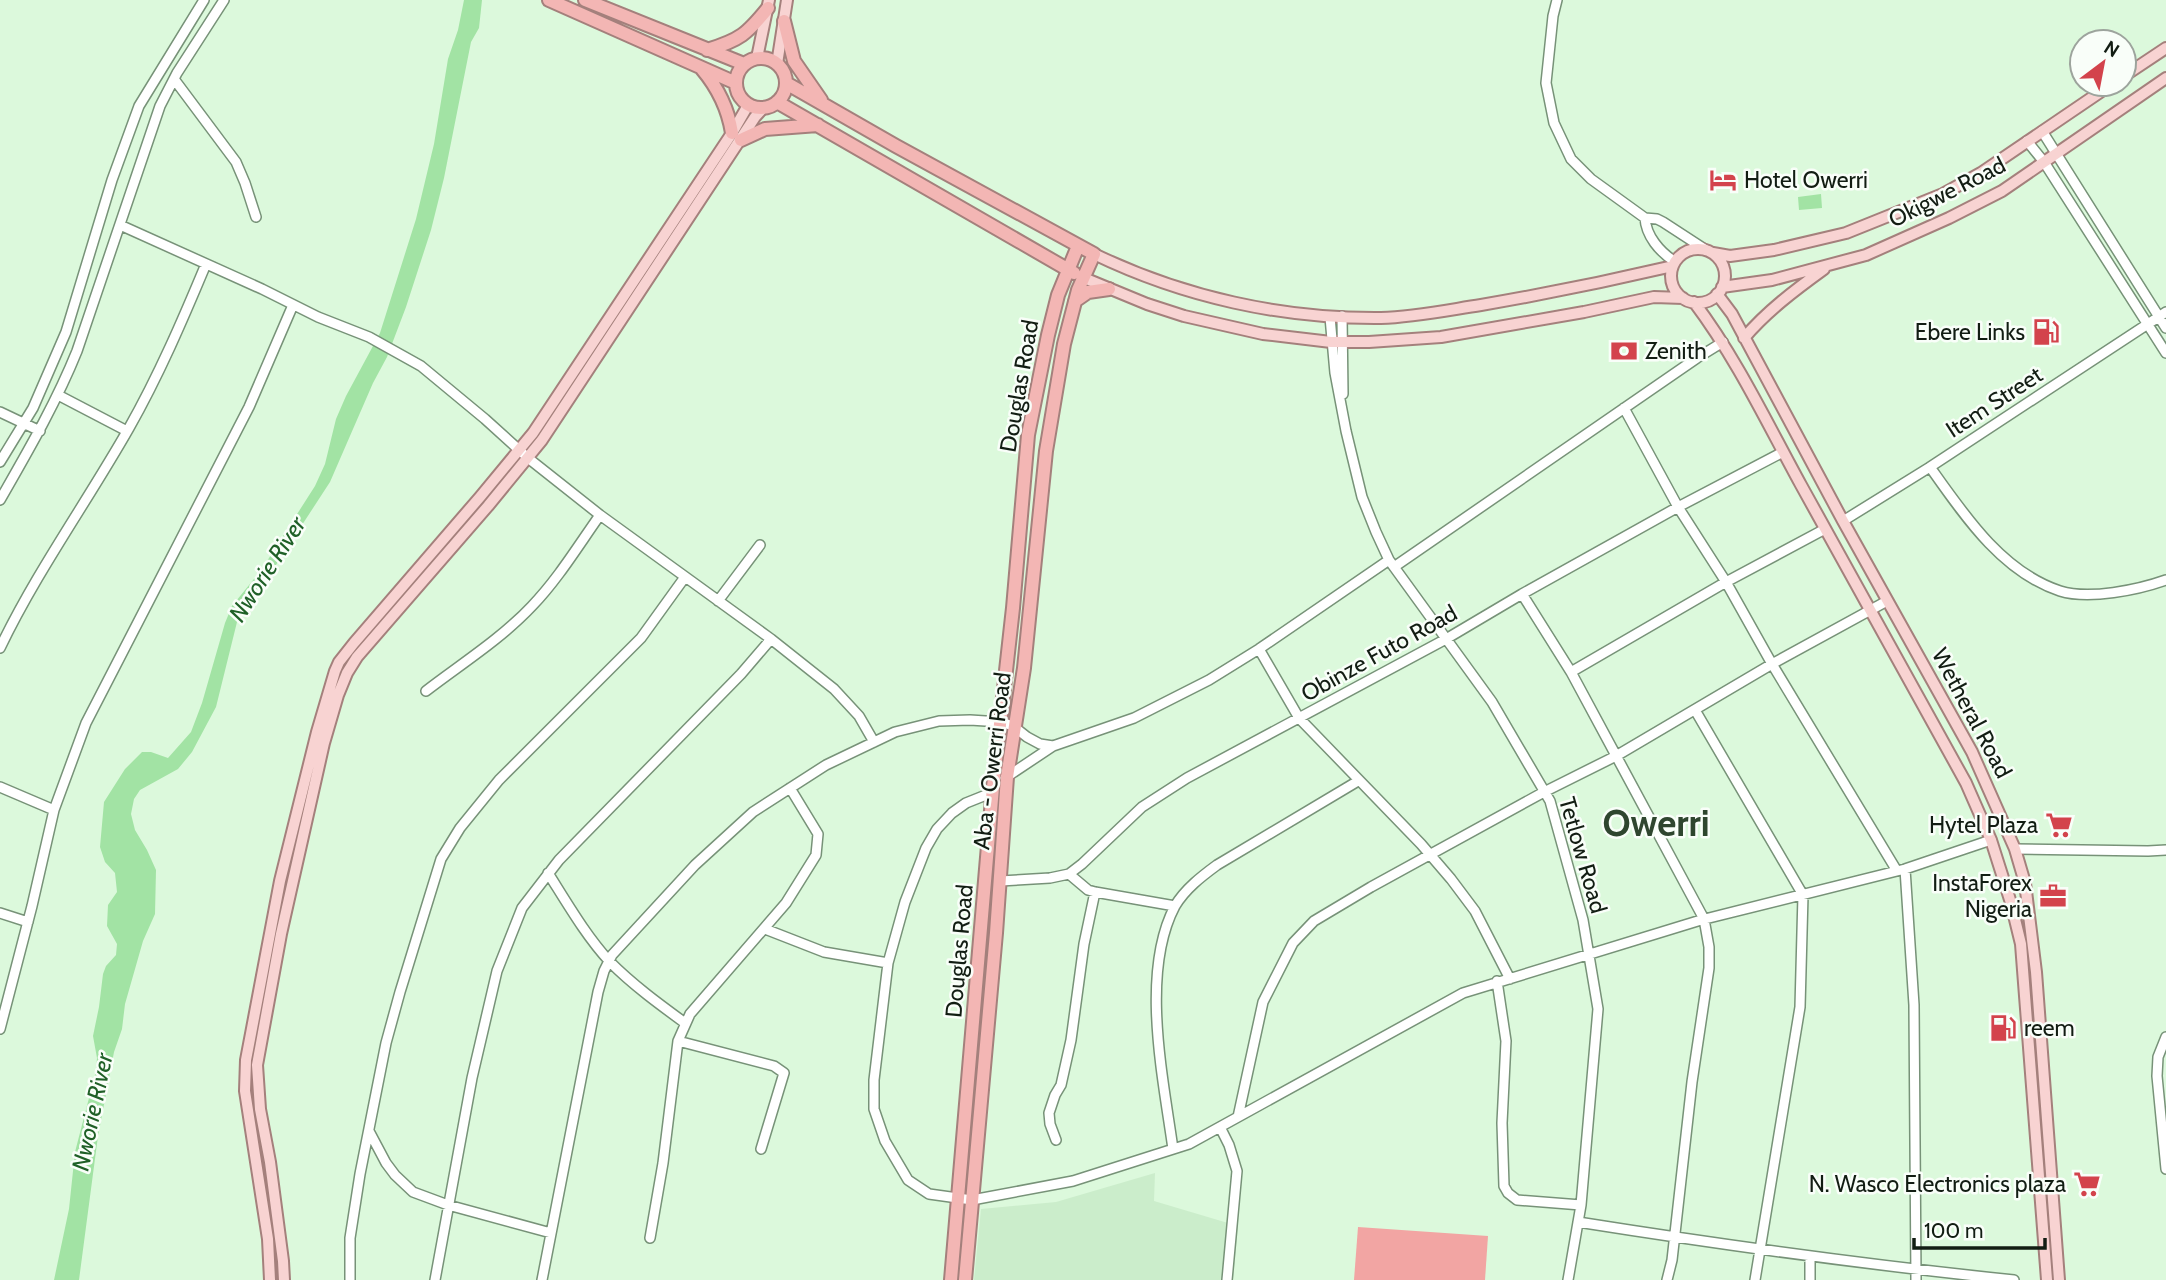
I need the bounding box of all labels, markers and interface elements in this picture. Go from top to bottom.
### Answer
north arrow [2068,28,2138,98]
text: N [2100,36,2124,62]
street label: Okigwe Road [1884,151,2010,233]
hotel icon: Hotel Owerri [1708,165,1738,195]
place label: Hotel Owerri [1744,166,1868,194]
fuel station icon: Ebere Links [2031,317,2061,347]
street label: Douglas Road [994,318,1044,454]
place label: Ebere Links [1915,318,2025,346]
bank icon: Zenith [1609,336,1639,366]
place label: Zenith [1645,337,1707,365]
street label: Item Street [1940,360,2048,444]
water label: Nworie River [222,510,313,627]
street label: Obinze Futo Road [1296,599,1462,707]
street label: Wetheral Road [1926,643,2018,783]
street label: Aba - Owerri Road [967,671,1017,851]
street label: Tetlow Road [1553,794,1613,916]
district label: Owerri [1602,800,1710,845]
supermarket icon: Hytel Plaza [2044,810,2074,840]
place label: Hytel Plaza [1929,811,2038,839]
place label: InstaForex Nigeria [1932,869,2032,923]
office icon: InstaForex Nigeria [2038,881,2068,911]
street label: Douglas Road [939,883,979,1019]
fuel station icon: reem [1988,1013,2018,1043]
place label: reem [2024,1014,2075,1042]
water label: Nworie River [65,1049,119,1173]
supermarket icon: N. Wasco Electronics plaza [2072,1169,2102,1199]
place label: N. Wasco Electronics plaza [1809,1170,2066,1198]
scale bar [1914,1206,2045,1250]
text: 100 m [1924,1218,1983,1243]

